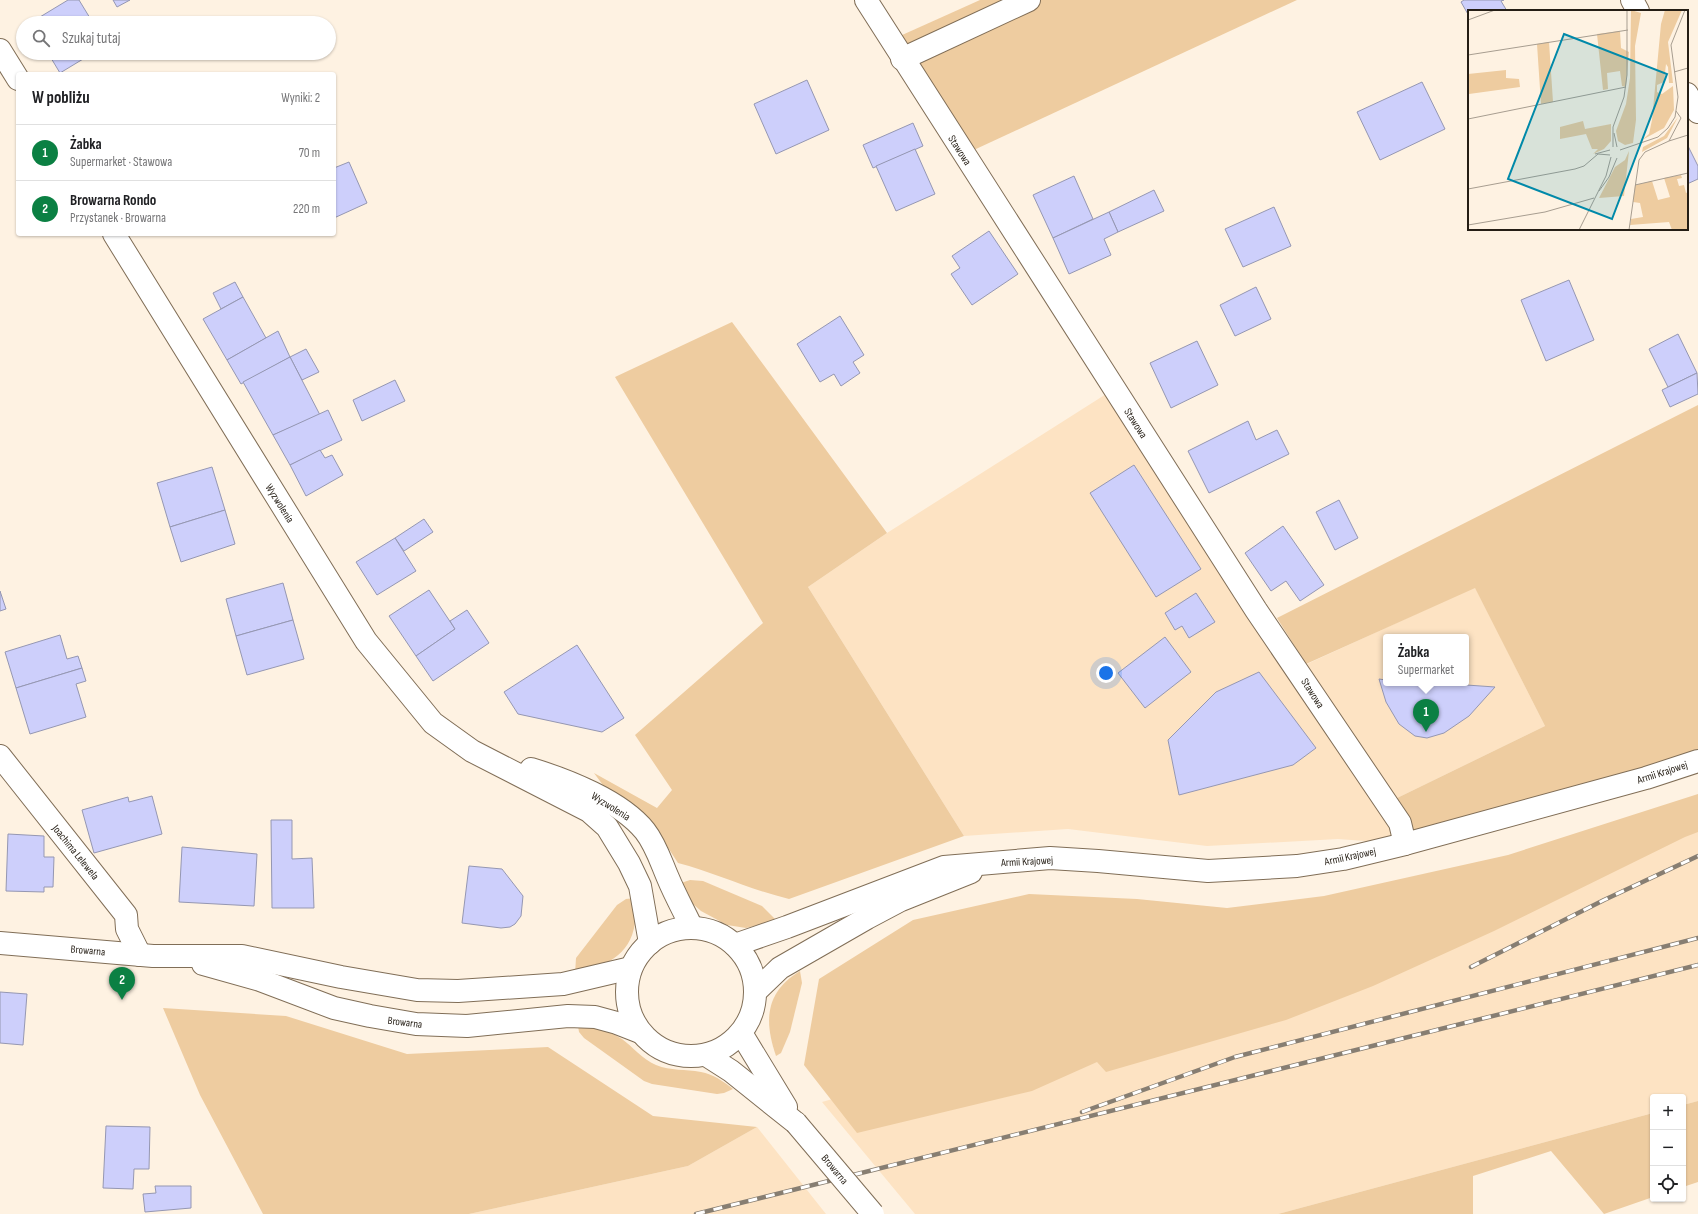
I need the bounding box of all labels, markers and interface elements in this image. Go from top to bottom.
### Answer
inset map [1468,10,1688,230]
search box [16,16,336,60]
icon: search [30,27,52,49]
text: Szukaj tutaj [62,29,120,48]
text: W pobliżu [32,88,90,108]
text: Wyniki: 2 [281,90,320,106]
street label: Stawowa [945,133,974,168]
text: Żabka [70,135,102,154]
text: 1 [42,145,48,161]
text: 70 m [299,145,320,161]
text: Supermarket · Stawowa [70,154,172,170]
text: Browarna Rondo [70,191,156,210]
text: 2 [42,201,48,217]
text: 220 m [293,201,320,217]
text: Przystanek · Browarna [70,210,166,226]
street label: Stawowa [1121,406,1150,441]
street label: Wyzwolenia [263,481,297,525]
popup [1383,634,1469,686]
text: Żabka [1398,643,1429,662]
text: Supermarket [1398,662,1454,678]
your location [1096,663,1116,683]
street label: Stawowa [1298,676,1327,711]
pin: 1 [1413,699,1439,732]
street label: Armii Krajowej [1634,758,1689,787]
street label: Wyzwolenia [589,789,633,823]
street label: Joachima Lelewela [49,821,102,882]
street label: Armii Krajowej [1322,845,1377,868]
street label: Armii Krajowej [1000,854,1053,869]
street label: Browarna [70,943,106,958]
pin: 2 [109,967,135,1000]
street label: Browarna [387,1014,423,1031]
map controls [1650,1094,1686,1202]
button: + [1650,1094,1686,1130]
button: − [1650,1130,1686,1166]
street label: Browarna [818,1152,851,1187]
button: locate [1650,1166,1686,1202]

